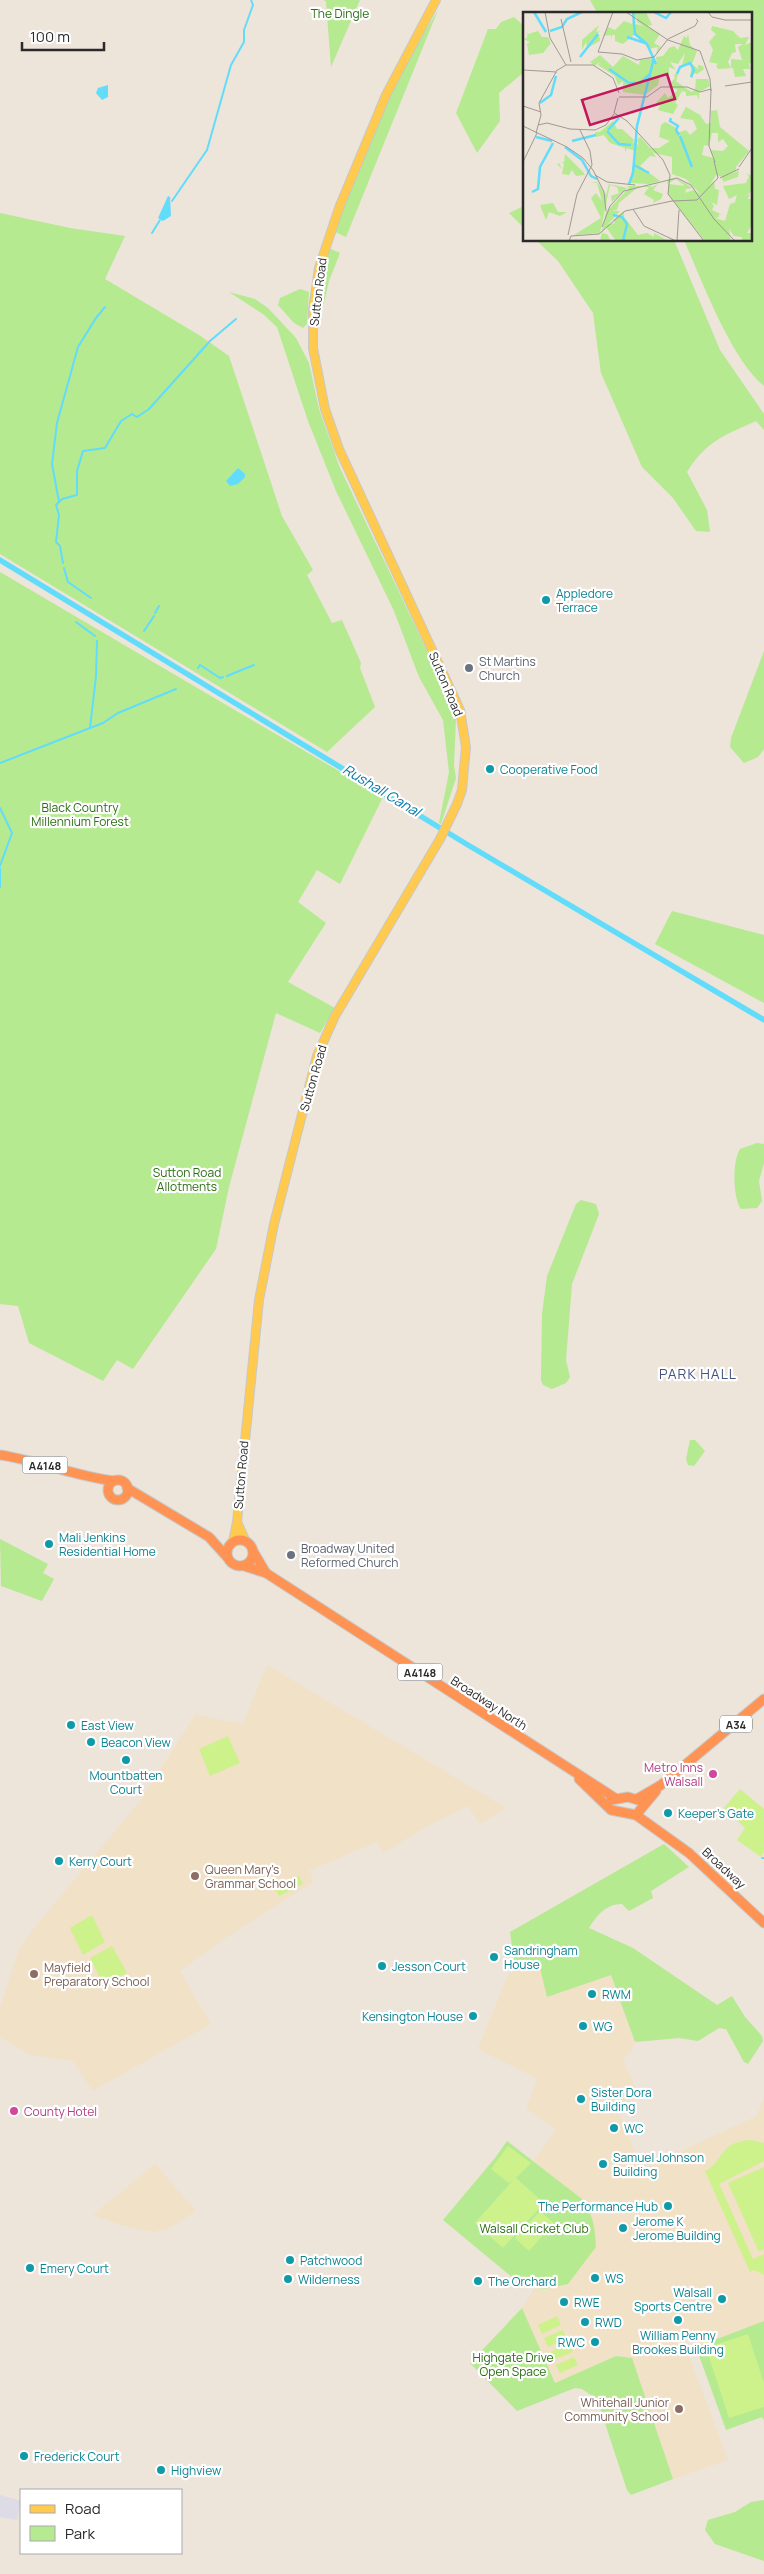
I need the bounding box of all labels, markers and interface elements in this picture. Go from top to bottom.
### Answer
park label: The Dingle [311,5,369,22]
inset map [523,12,752,241]
scale bar [22,20,105,52]
text: 100 m [30,26,70,47]
street label: Sutton Road [305,257,331,327]
place label: Appledore Terrace [556,585,613,616]
marker: Appledore Terrace [540,594,552,606]
street label: Sutton Road [425,649,467,719]
place label: St Martins Church [479,653,536,684]
marker: St Martins Church [463,662,475,674]
water label: Rushall Canal [340,759,426,821]
place label: Cooperative Food [500,761,598,778]
marker: Cooperative Food [484,763,496,775]
park label: Black Country Millennium Forest [31,799,129,830]
street label: Sutton Road [295,1043,331,1113]
park label: Sutton Road Allotments [153,1164,221,1195]
district label: PARK HALL [659,1364,737,1383]
street label: Sutton Road [230,1440,252,1510]
road number: A4148 [22,1456,68,1474]
place label: Mali Jenkins Residential Home [59,1529,156,1560]
marker: Mali Jenkins Residential Home [43,1538,55,1550]
place label: Broadway United Reformed Church [301,1540,399,1571]
marker: Broadway United Reformed Church [285,1549,297,1561]
road number: A4148 [398,1664,442,1680]
street label: Broadway North [448,1672,530,1734]
road number: A34 [720,1716,752,1732]
place label: East View [81,1717,134,1734]
marker: East View [65,1719,77,1731]
place label: Beacon View [101,1734,171,1751]
marker: Beacon View [85,1736,97,1748]
marker: Mountbatten Court [120,1754,132,1766]
place label: Metro Inns Walsall [644,1759,703,1790]
place label: Mountbatten Court [90,1767,162,1798]
marker: Metro Inns Walsall [707,1768,719,1780]
place label: Keeper’s Gate [678,1805,754,1822]
marker: Keeper’s Gate [662,1807,674,1819]
street label: Broadway [698,1843,750,1893]
place label: Kerry Court [69,1853,132,1870]
marker: Kerry Court [53,1855,65,1867]
place label: Queen Mary's Grammar School [205,1861,296,1892]
marker: Queen Mary's Grammar School [189,1870,201,1882]
place label: Sandringham House [504,1942,578,1973]
marker: Sandringham House [488,1951,500,1963]
place label: Jesson Court [392,1958,466,1975]
place label: Mayfield Preparatory School [44,1959,150,1990]
marker: Jesson Court [376,1960,388,1972]
marker: Mayfield Preparatory School [28,1968,40,1980]
place label: RWM [602,1986,631,2003]
marker: RWM [586,1988,598,2000]
place label: Kensington House [362,2008,463,2025]
marker: Kensington House [467,2010,479,2022]
place label: WG [593,2018,613,2035]
marker: WG [577,2020,589,2032]
place label: Sister Dora Building [591,2084,652,2115]
marker: Sister Dora Building [575,2093,587,2105]
place label: County Hotel [24,2103,97,2120]
marker: County Hotel [8,2105,20,2117]
place label: WC [624,2120,644,2137]
marker: WC [608,2122,620,2134]
place label: Samuel Johnson Building [613,2149,704,2180]
marker: Samuel Johnson Building [597,2158,609,2170]
place label: The Performance Hub [538,2198,658,2215]
marker: The Performance Hub [662,2200,674,2212]
place label: Jerome K Jerome Building [633,2213,721,2244]
park label: Walsall Cricket Club [479,2220,589,2237]
marker: Jerome K Jerome Building [617,2222,629,2234]
place label: Patchwood [300,2252,362,2269]
marker: Patchwood [284,2254,296,2266]
place label: Emery Court [40,2260,109,2277]
marker: Emery Court [24,2262,36,2274]
place label: WS [605,2270,623,2287]
place label: Wilderness [298,2271,360,2288]
marker: WS [589,2272,601,2284]
marker: Wilderness [282,2273,294,2285]
place label: The Orchard [488,2273,556,2290]
marker: The Orchard [472,2275,484,2287]
place label: Walsall Sports Centre [634,2284,712,2315]
marker: Walsall Sports Centre [716,2293,728,2305]
place label: RWE [574,2294,600,2311]
marker: RWE [558,2296,570,2308]
place label: RWD [595,2314,622,2331]
marker: William Penny Brookes Building [672,2314,684,2326]
marker: RWD [579,2316,591,2328]
place label: William Penny Brookes Building [632,2327,724,2358]
place label: RWC [558,2334,585,2351]
marker: RWC [589,2336,601,2348]
park label: Highgate Drive Open Space [472,2349,554,2380]
place label: Whitehall Junior Community School [564,2394,670,2425]
marker: Whitehall Junior Community School [673,2403,685,2415]
place label: Frederick Court [34,2448,120,2465]
marker: Frederick Court [18,2450,30,2462]
place label: Highview [171,2462,221,2479]
marker: Highview [155,2464,167,2476]
legend [20,2489,182,2554]
text: Road [65,2498,101,2519]
text: Park [65,2523,95,2544]

